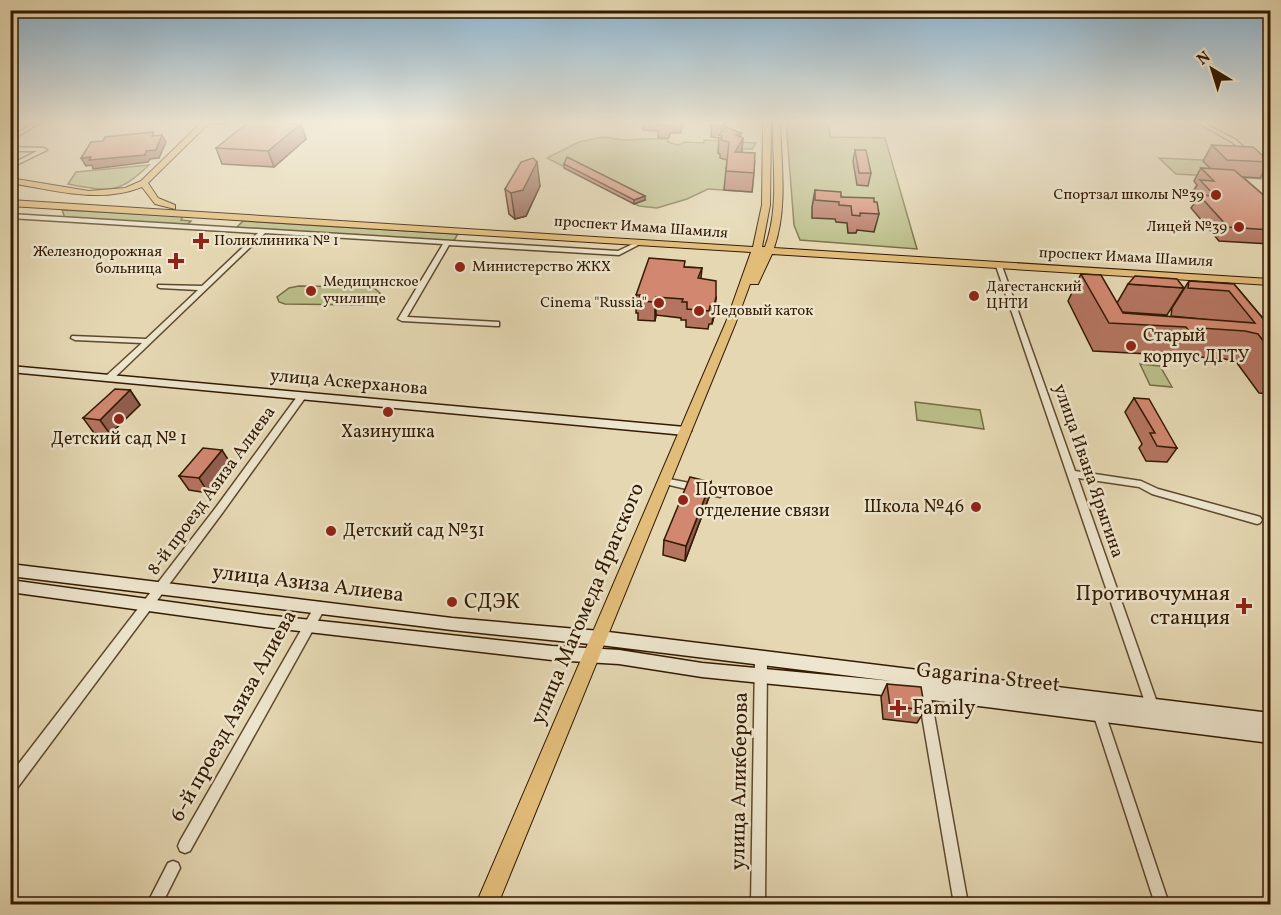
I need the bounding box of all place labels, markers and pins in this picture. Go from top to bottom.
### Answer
place label: Спортзал школы №39 [1054,185,1204,206]
marker: Спортзал школы №39 [1209,188,1223,202]
place label: Лицей №39 [1146,217,1227,238]
marker: Лицей №39 [1232,220,1246,234]
place label: Поликлиника № 1 [214,231,339,252]
marker: Поликлиника № 1 [192,232,210,250]
place label: Железнодорожная больница [33,242,162,280]
marker: Железнодорожная больница [167,252,185,270]
place label: Министерство ЖКХ [472,257,611,278]
marker: Министерство ЖКХ [453,260,467,274]
place label: Медицинское училище [323,272,419,310]
place label: Дагестанский ЦНТИ [986,277,1082,315]
marker: Медицинское училище [304,284,318,298]
marker: Дагестанский ЦНТИ [967,289,981,303]
place label: Cinema "Russia" [540,293,647,314]
marker: Cinema "Russia" [652,296,666,310]
place label: Ледовый каток [711,301,813,322]
marker: Ледовый каток [692,304,706,318]
place label: Старый корпус ДГТУ [1143,324,1249,370]
marker: Старый корпус ДГТУ [1124,339,1138,353]
marker: Хазинушка [381,405,395,419]
marker: Детский сад № 1 [112,412,126,426]
place label: Хазинушка [341,420,435,445]
place label: Детский сад № 1 [51,427,187,452]
place label: Почтовое отделение связи [695,478,830,524]
marker: Почтовое отделение связи [676,493,690,507]
place label: Школа №46 [864,495,964,520]
marker: Школа №46 [969,500,983,514]
place label: Детский сад №31 [343,519,485,544]
marker: Детский сад №31 [324,524,338,538]
place label: Противочумная станция [1076,580,1230,633]
place label: СДЭК [464,588,520,617]
marker: СДЭК [445,595,459,609]
marker: Противочумная станция [1235,597,1253,615]
place label: Family [912,694,976,723]
marker: Family [889,699,907,717]

